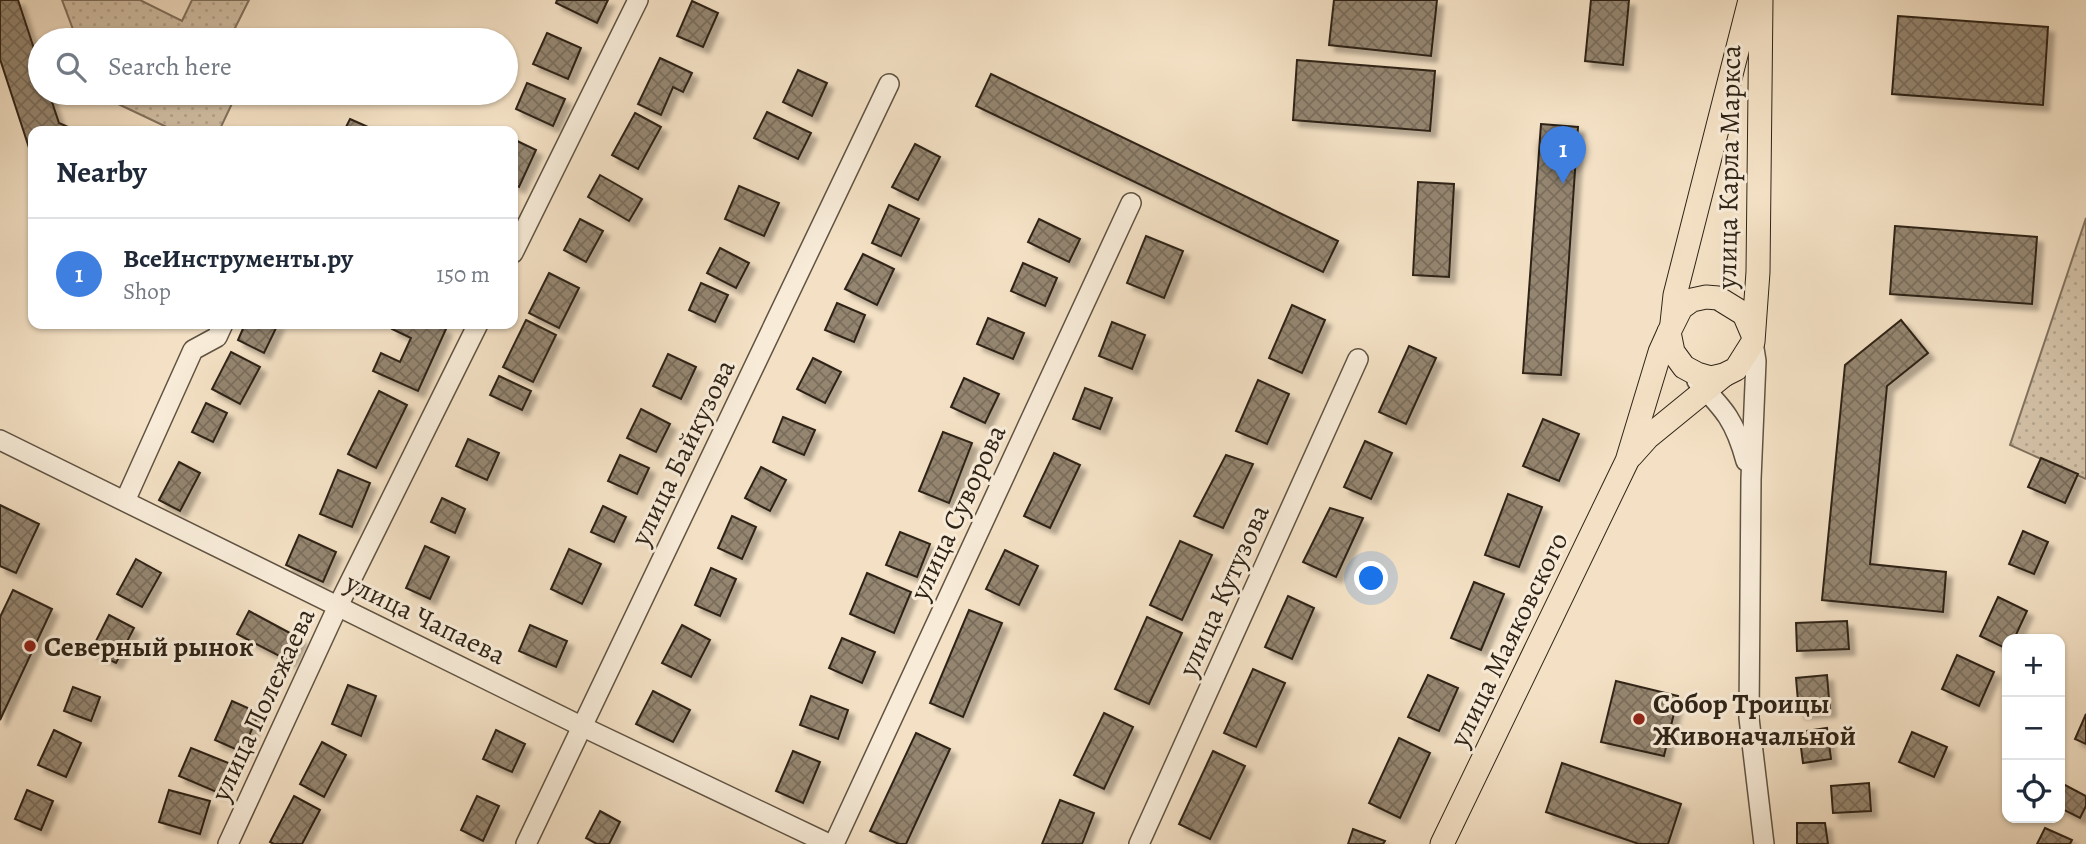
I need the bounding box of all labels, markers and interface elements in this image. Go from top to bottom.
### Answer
search box [28,28,518,105]
street label: улица Карла Маркса [1708,44,1750,291]
icon: search [52,48,90,86]
text: Search here [108,49,232,84]
pin: 1 [1540,126,1586,184]
text: Nearby [56,152,147,192]
text: ВсеИнструменты.ру [123,241,353,276]
text: 1 [75,259,83,290]
text: 150 m [436,259,490,290]
text: Shop [123,276,171,307]
street label: улица Байкузова [621,353,744,553]
street label: улица Суворова [900,418,1015,607]
street label: улица Кутузова [1169,498,1279,683]
street label: улица Маяковского [1440,526,1577,754]
your location [1354,561,1388,595]
street label: улица Чапаева [338,563,512,674]
street label: улица Полежаева [201,602,324,808]
place label: Северный рынок [44,628,254,666]
map controls [2002,634,2065,823]
button: + [2002,634,2065,697]
marker: Северный рынок [22,638,38,654]
place label: Собор Троицы Живоначальной [1653,685,1856,755]
button: − [2002,697,2065,760]
marker: Собор Троицы Живоначальной [1631,711,1647,727]
button: locate [2002,760,2065,823]

